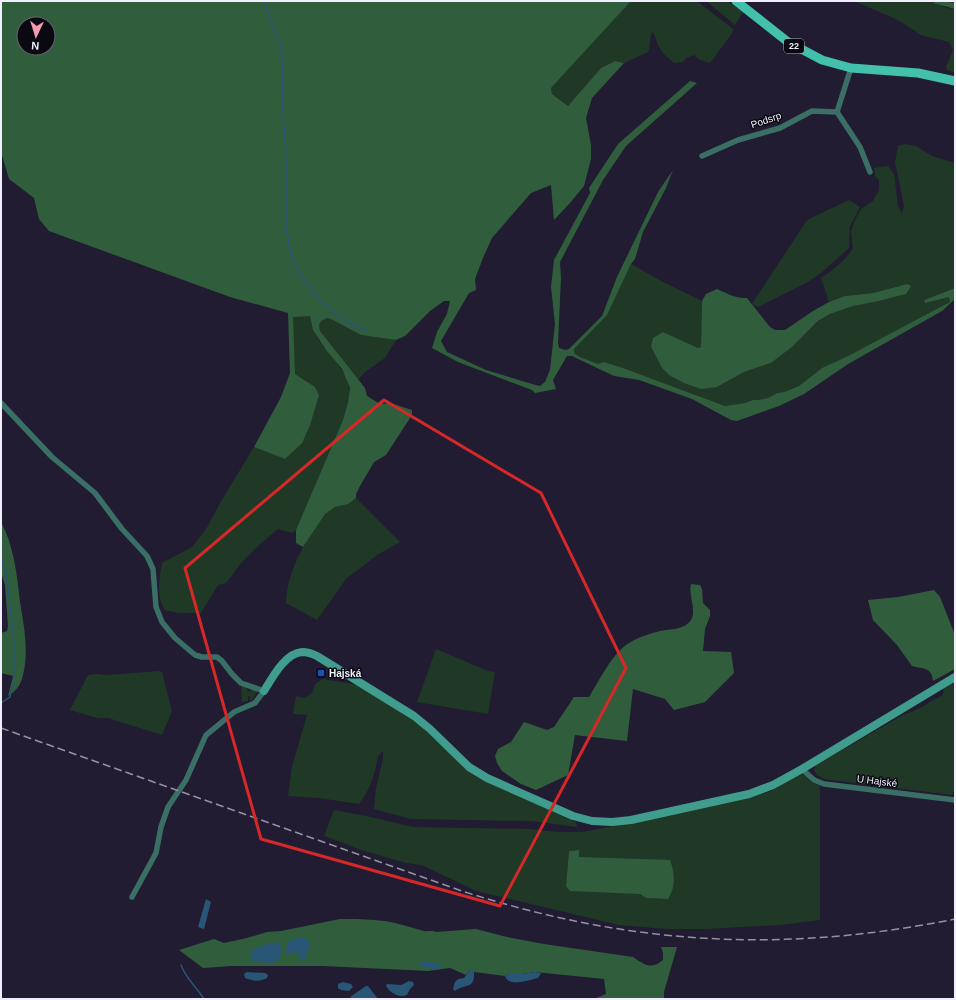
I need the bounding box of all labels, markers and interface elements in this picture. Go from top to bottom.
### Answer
north arrow [16,16,56,56]
road number: 22 [784,39,804,53]
text: N [31,40,40,52]
street label: Podsrp [749,109,783,130]
marker: Hajská [316,668,326,678]
place label: Hajská [329,668,362,679]
street label: U Hajské [856,773,898,789]

